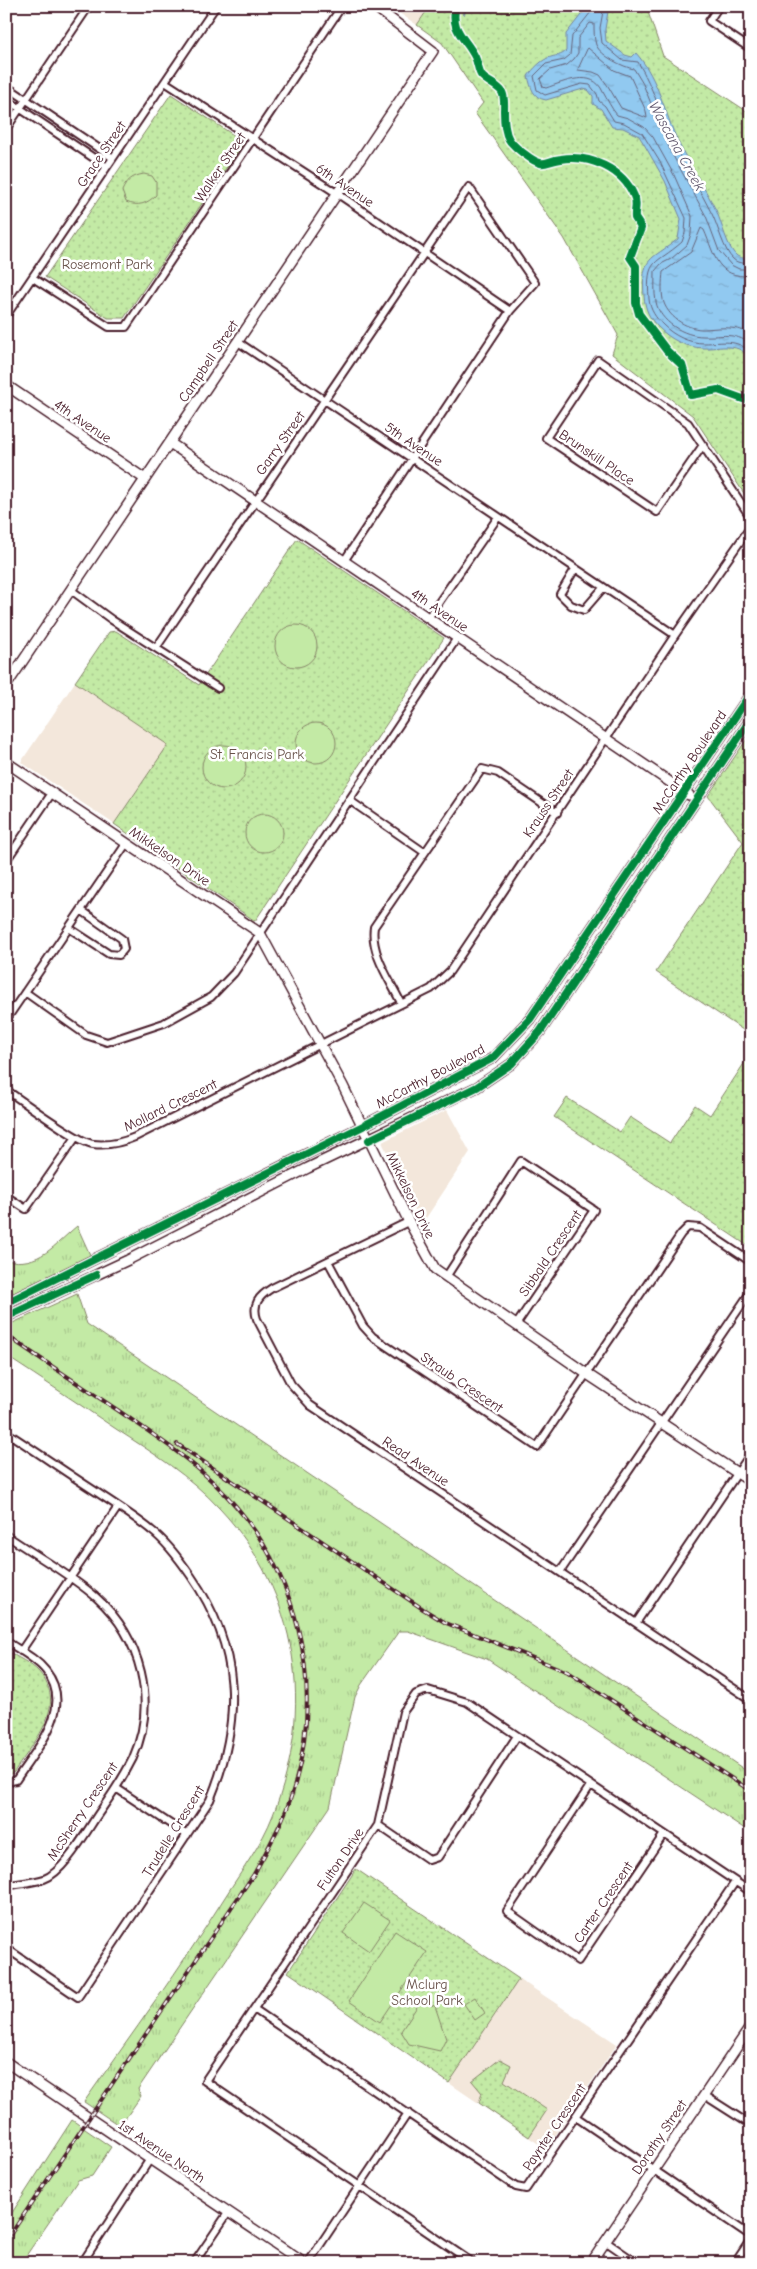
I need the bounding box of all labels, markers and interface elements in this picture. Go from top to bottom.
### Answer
water label: Wascana Creek [645,98,709,194]
street label: Grace Street [73,117,130,191]
street label: Walker Street [191,128,250,205]
street label: 6th Avenue [312,160,377,211]
park label: Rosemont Park [62,256,152,273]
street label: Campbell Street [175,316,243,405]
street label: 4th Avenue [51,396,115,447]
street label: Garry Street [252,407,309,479]
street label: 5th Avenue [381,419,446,470]
street label: Brunskill Place [556,426,638,489]
street label: 4th Avenue [408,585,472,636]
street label: McCarthy Boulevard [649,707,730,817]
park label: St. Francis Park [210,746,304,763]
street label: Krauss Street [519,765,578,841]
street label: Mikkelson Drive [126,823,213,890]
street label: McCarthy Boulevard [373,1041,488,1112]
street label: Mollard Crescent [121,1075,221,1135]
street label: Mikkelson Drive [382,1149,439,1241]
street label: Sibbald Crescent [515,1206,586,1300]
street label: Straub Crescent [417,1349,507,1417]
street label: Read Avenue [379,1433,452,1490]
street label: McSherry Crescent [43,1758,122,1864]
street label: Trudelle Crescent [139,1782,209,1880]
street label: Fulton Drive [313,1825,368,1894]
street label: Carter Crescent [570,1858,637,1946]
park label: Mclurg School Park [391,1976,463,2009]
street label: Paynter Crescent [519,2080,590,2174]
street label: Dorothy Street [628,2096,691,2178]
street label: 1st Avenue North [115,2116,208,2187]

